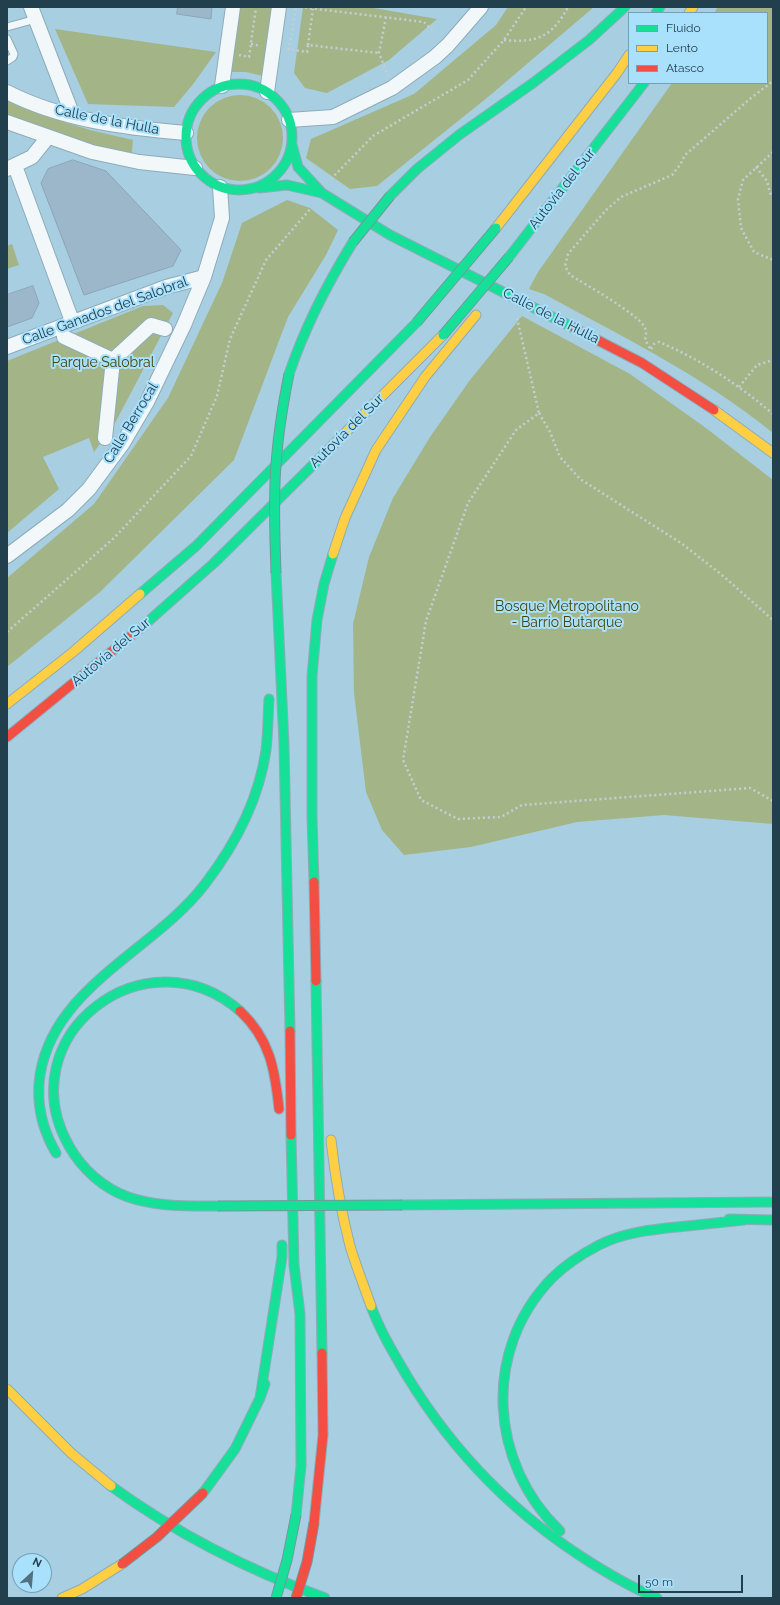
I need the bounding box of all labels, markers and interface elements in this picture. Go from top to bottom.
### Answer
legend [628,12,768,84]
text: Fluido [666,21,701,35]
text: Lento [666,41,698,55]
text: Atasco [666,61,704,75]
street label: Calle de la Hulla [53,102,161,138]
street label: Autovía del Sur [525,145,599,233]
street label: Calle Ganados del Salobral [20,273,190,349]
street label: Calle de la Hulla [500,284,602,348]
park label: Parque Salobral [52,355,154,371]
street label: Calle Berrocal [100,380,162,466]
street label: Autovía del Sur [306,390,388,472]
park label: Bosque Metropolitano - Barrio Butarque [495,599,639,632]
street label: Autovía del Sur [68,614,154,690]
north arrow [12,1553,52,1593]
text: N [30,1555,44,1570]
scale bar [640,1567,745,1593]
text: 50 m [645,1575,673,1589]

